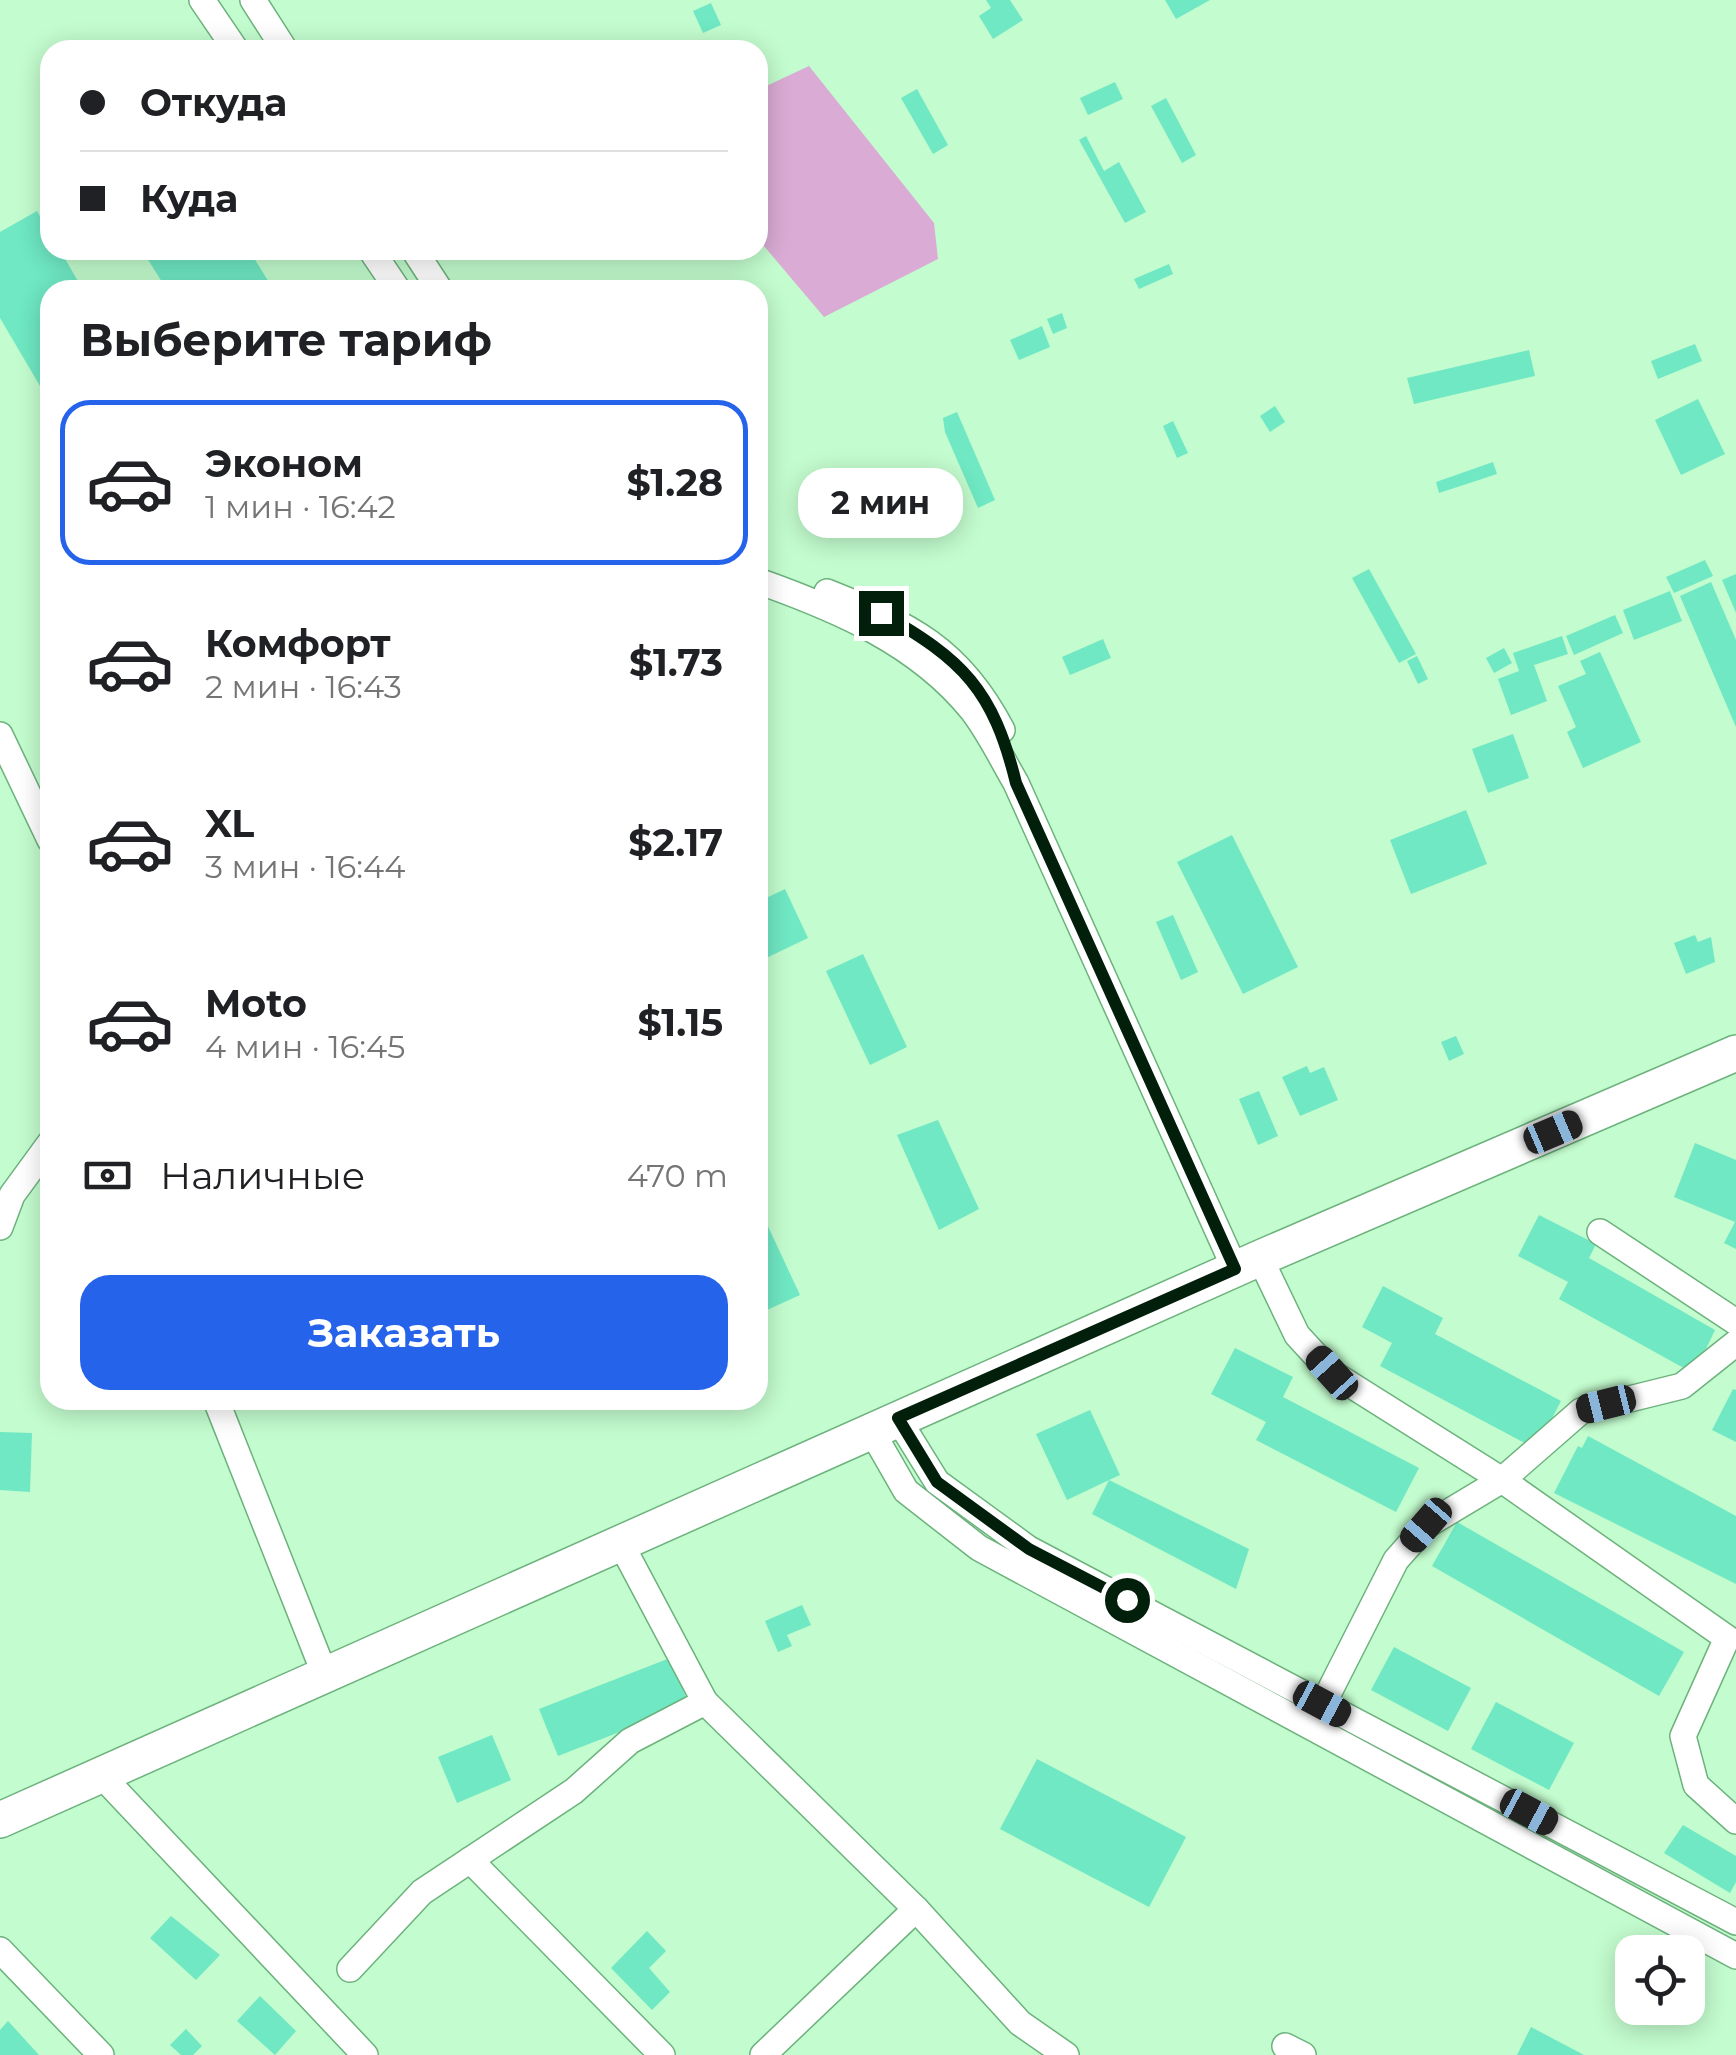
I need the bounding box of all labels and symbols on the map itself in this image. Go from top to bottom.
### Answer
callout: 2 мин [798,468,964,538]
route end [859,591,904,636]
car [1520,1106,1586,1158]
car [1301,1341,1363,1405]
car [1573,1382,1639,1426]
car [1395,1493,1457,1557]
route start [1105,1578,1150,1623]
car [1288,1677,1356,1731]
car [1495,1785,1563,1839]

